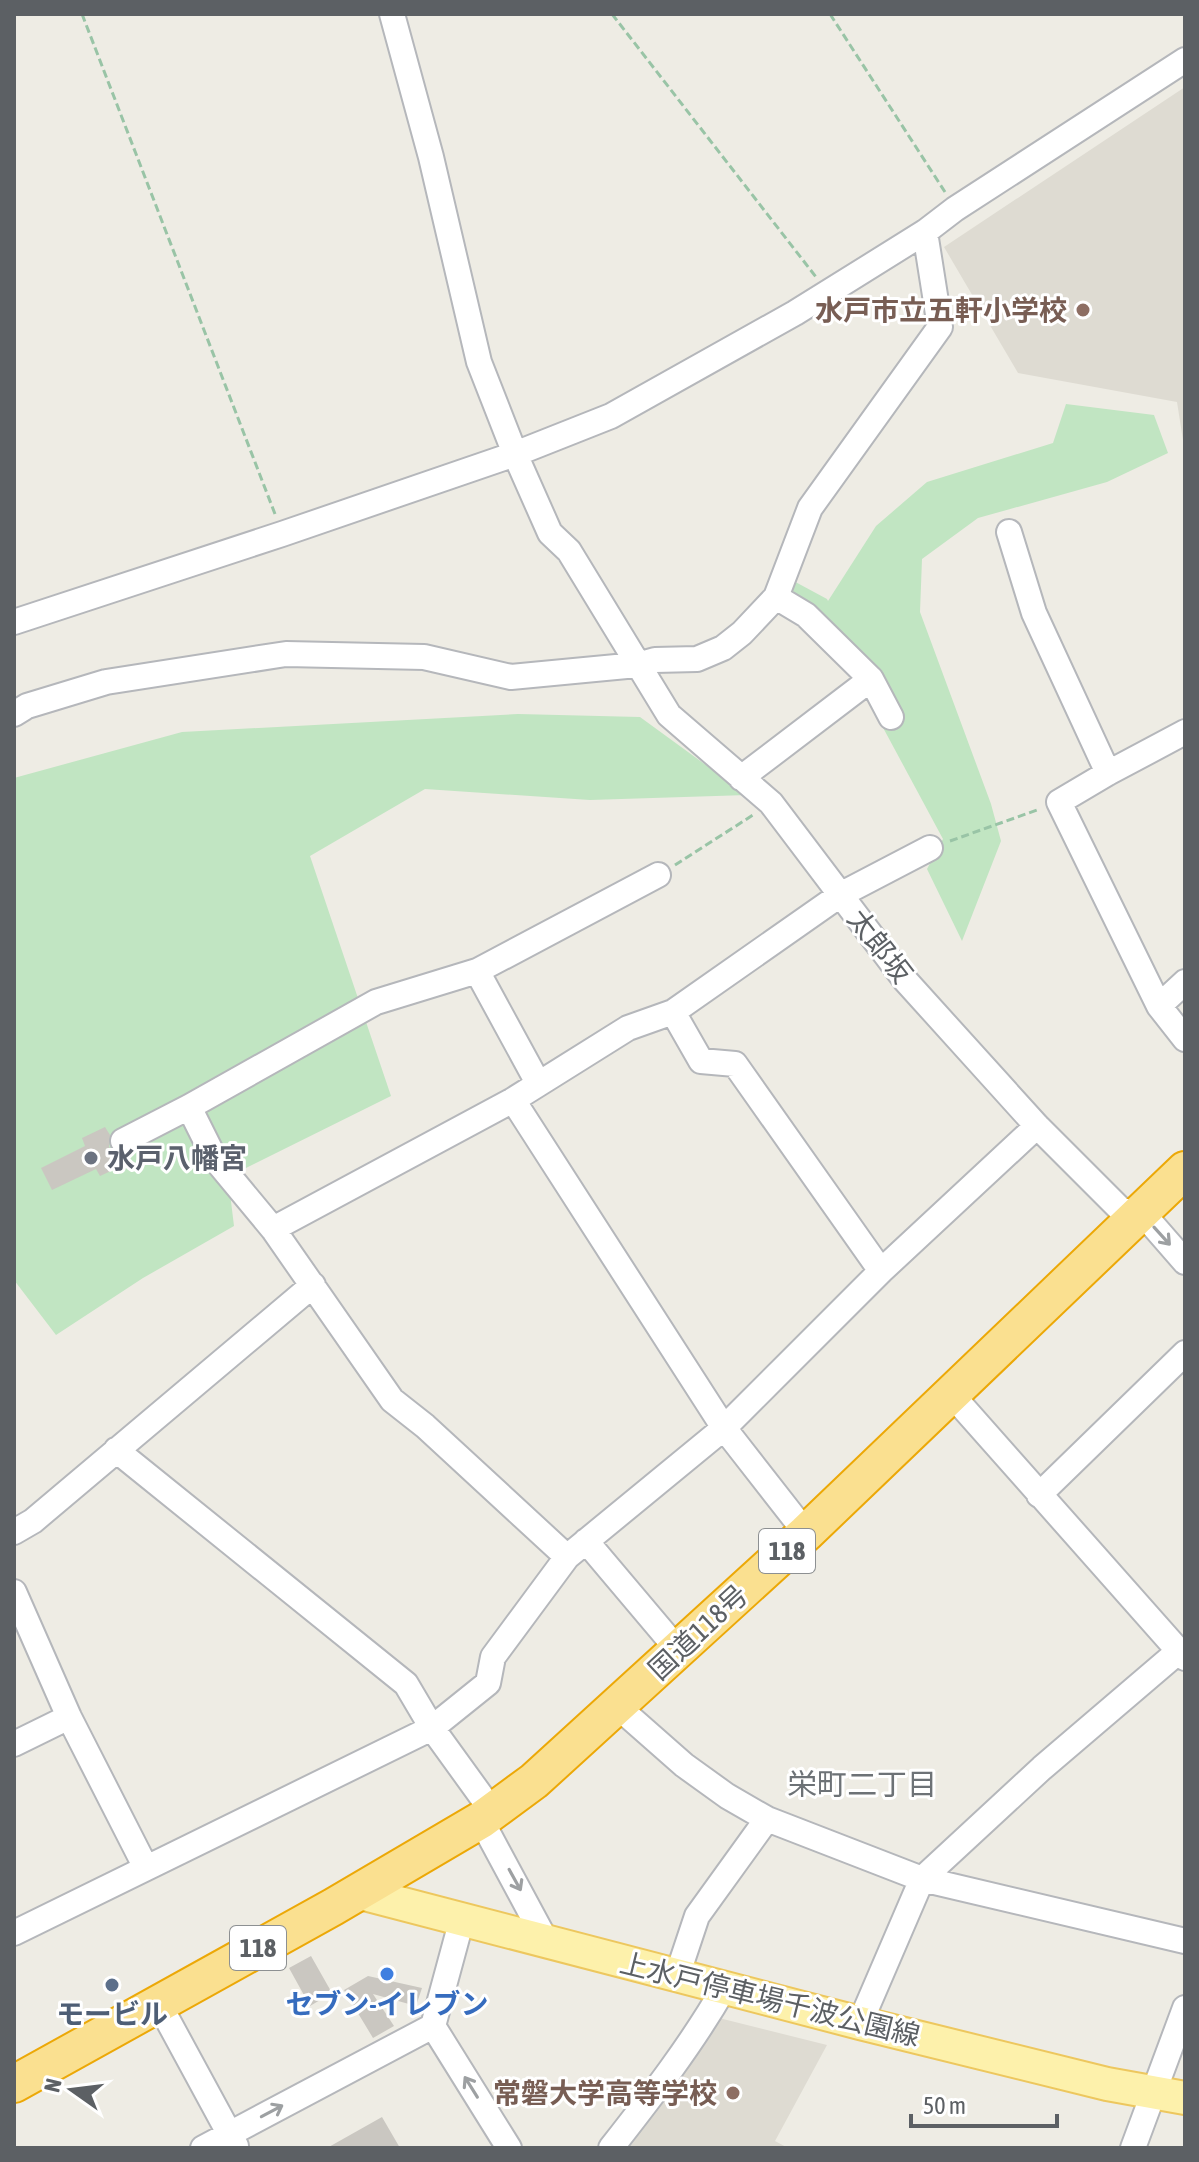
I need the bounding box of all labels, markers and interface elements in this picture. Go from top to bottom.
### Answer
place label: 水戸市立五軒小学校 [815,294,1067,326]
marker: 水戸市立五軒小学校 [1074,301,1092,319]
street label: 太郎坂 [842,903,918,989]
place label: 水戸八幡宮 [107,1142,247,1174]
marker: 水戸八幡宮 [82,1149,100,1167]
one-way arrow [1153,1226,1171,1246]
road number: 118 [759,1529,815,1573]
street label: 国道118号 [642,1578,754,1686]
district label: 栄町二丁目 [787,1767,937,1801]
one-way arrow [507,1868,523,1891]
road number: 118 [230,1926,286,1970]
street label: 上水戸停車場千波公園線 [617,1946,923,2052]
marker: セブン-イレブン [378,1965,396,1983]
marker: モービル [103,1976,121,1994]
place label: セブン-イレブン [285,1988,489,2020]
place label: モービル [56,1998,168,2030]
north arrow [32,2050,112,2130]
text: N [38,2076,67,2095]
one-way arrow [463,2076,479,2099]
place label: 常磐大学高等学校 [493,2077,717,2109]
scale bar [911,2078,1057,2128]
marker: 常磐大学高等学校 [724,2084,742,2102]
text: 50 m [923,2092,966,2119]
one-way arrow [260,2103,284,2119]

